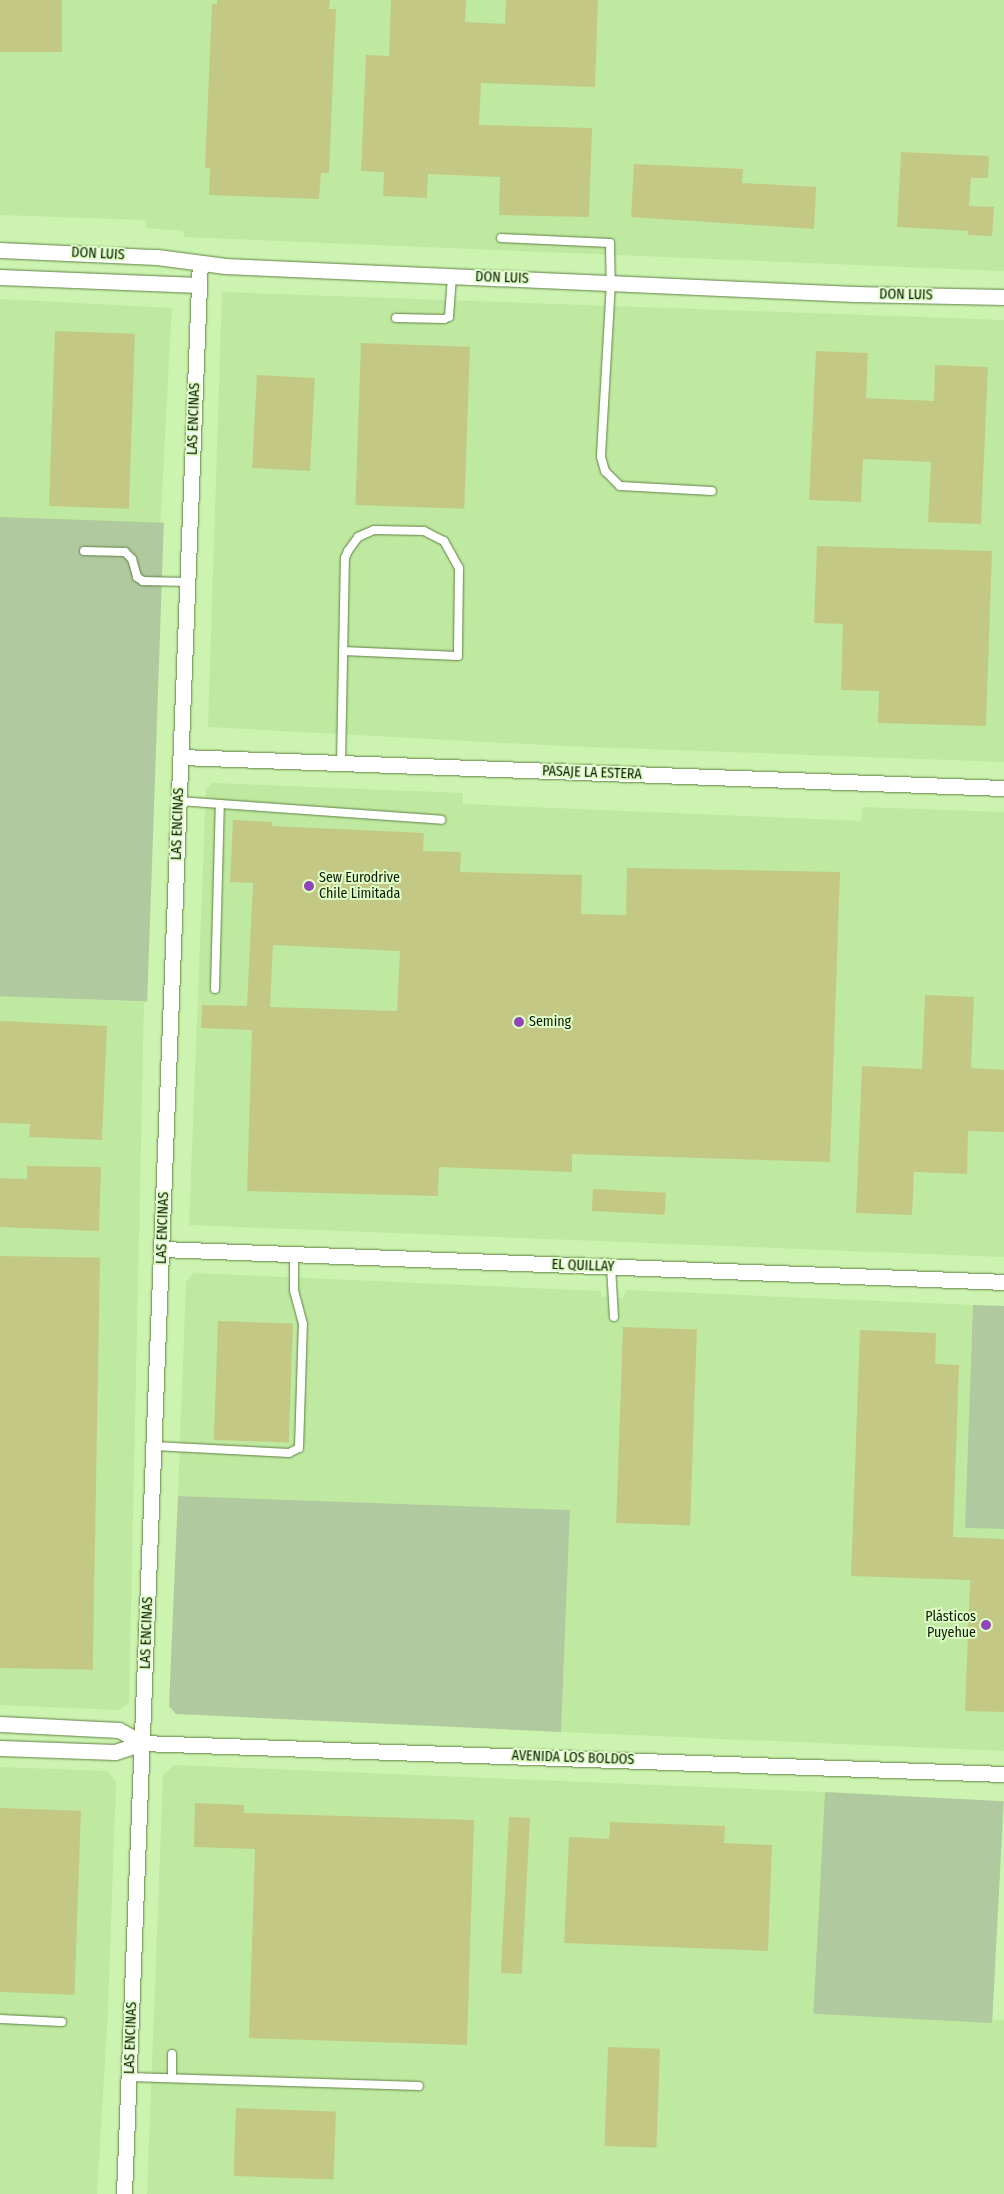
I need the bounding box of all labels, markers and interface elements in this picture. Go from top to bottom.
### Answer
street label: DON LUIS [71,244,125,264]
street label: DON LUIS [475,269,529,287]
street label: DON LUIS [879,286,933,304]
street label: LAS ENCINAS [184,383,204,455]
street label: PASAJE LA ESTERA [542,763,642,783]
street label: LAS ENCINAS [168,788,188,860]
place label: Sew Eurodrive Chile Limitada [319,870,400,902]
marker: Sew Eurodrive Chile Limitada [303,880,315,892]
place label: Seming [529,1014,571,1030]
marker: Seming [513,1016,525,1028]
street label: LAS ENCINAS [153,1192,173,1264]
street label: EL QUILLAY [551,1257,615,1275]
street label: LAS ENCINAS [137,1597,157,1669]
place label: Plásticos Puyehue [925,1609,976,1641]
marker: Plásticos Puyehue [980,1619,992,1631]
street label: AVENIDA LOS BOLDOS [511,1747,635,1769]
street label: LAS ENCINAS [121,2002,141,2074]

